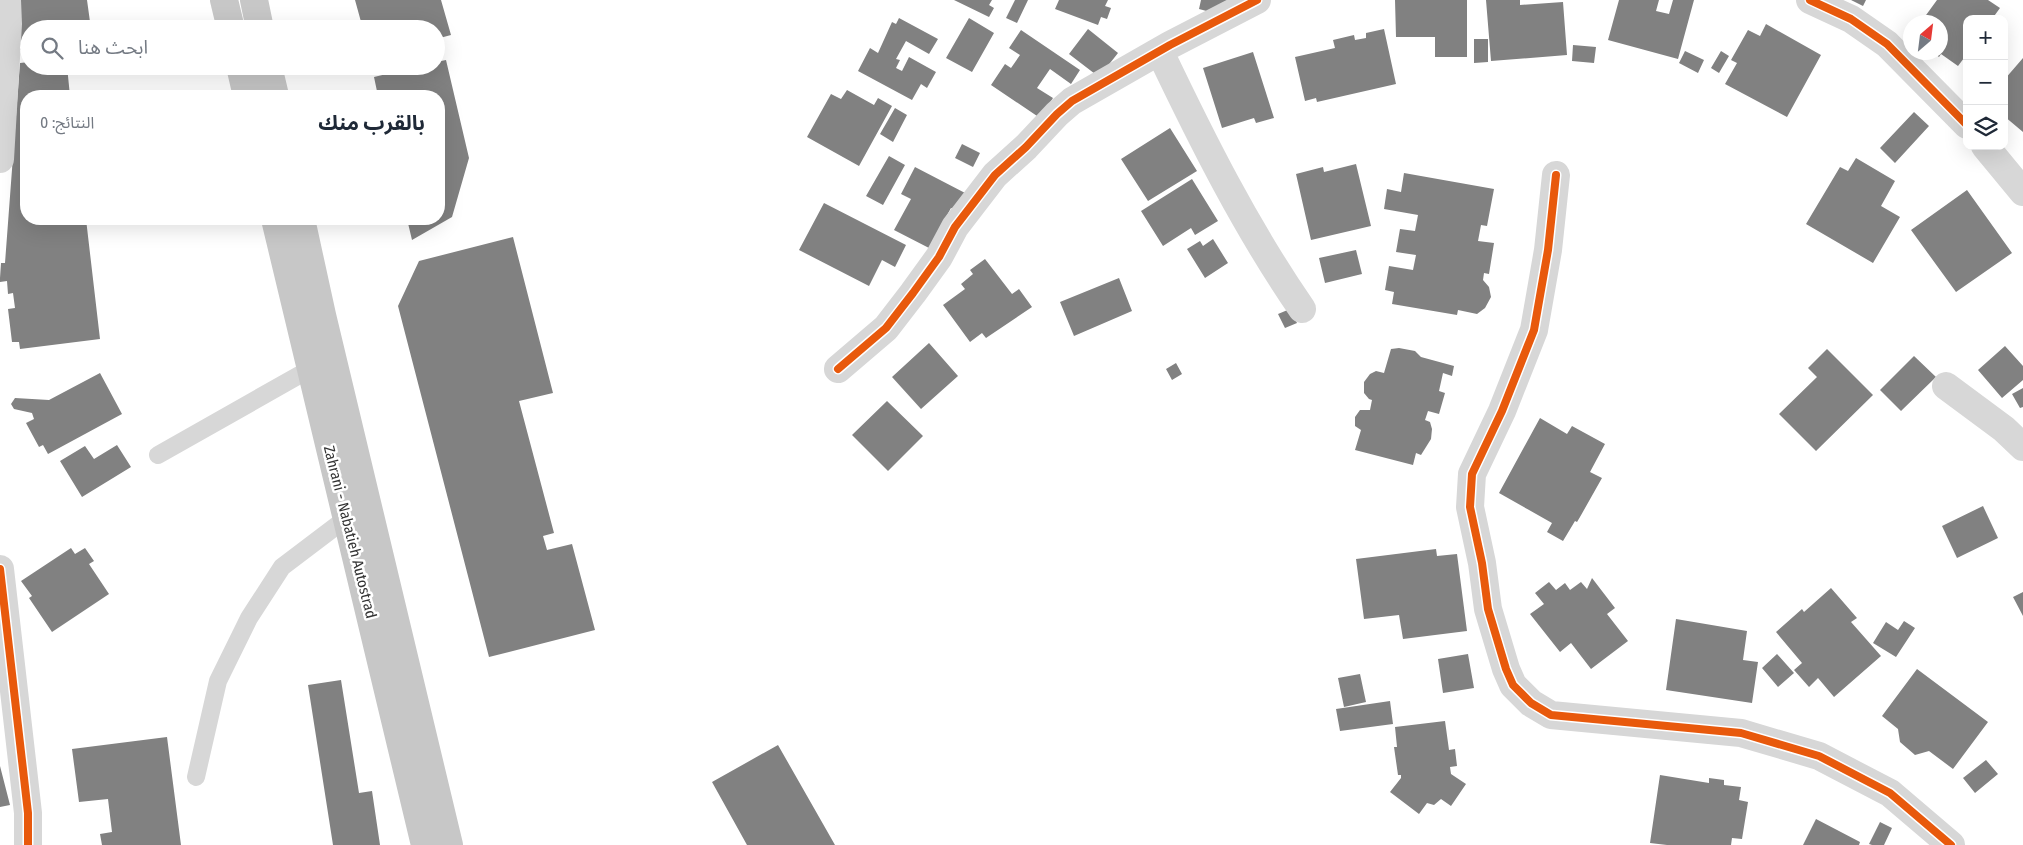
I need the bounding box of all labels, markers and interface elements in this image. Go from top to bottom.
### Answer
north arrow [1903,15,1948,60]
map controls [1963,15,2008,150]
button: + [1963,15,2008,60]
search box [20,20,445,75]
icon: search [38,34,66,62]
text: ابحث هنا [78,36,148,59]
button: − [1963,60,2008,105]
button: layers [1963,105,2008,150]
text: بالقرب منك [318,110,425,136]
text: النتائج: 0 [40,113,94,132]
street label: Zahrani - Nabatieh Autostrad [320,444,380,620]

